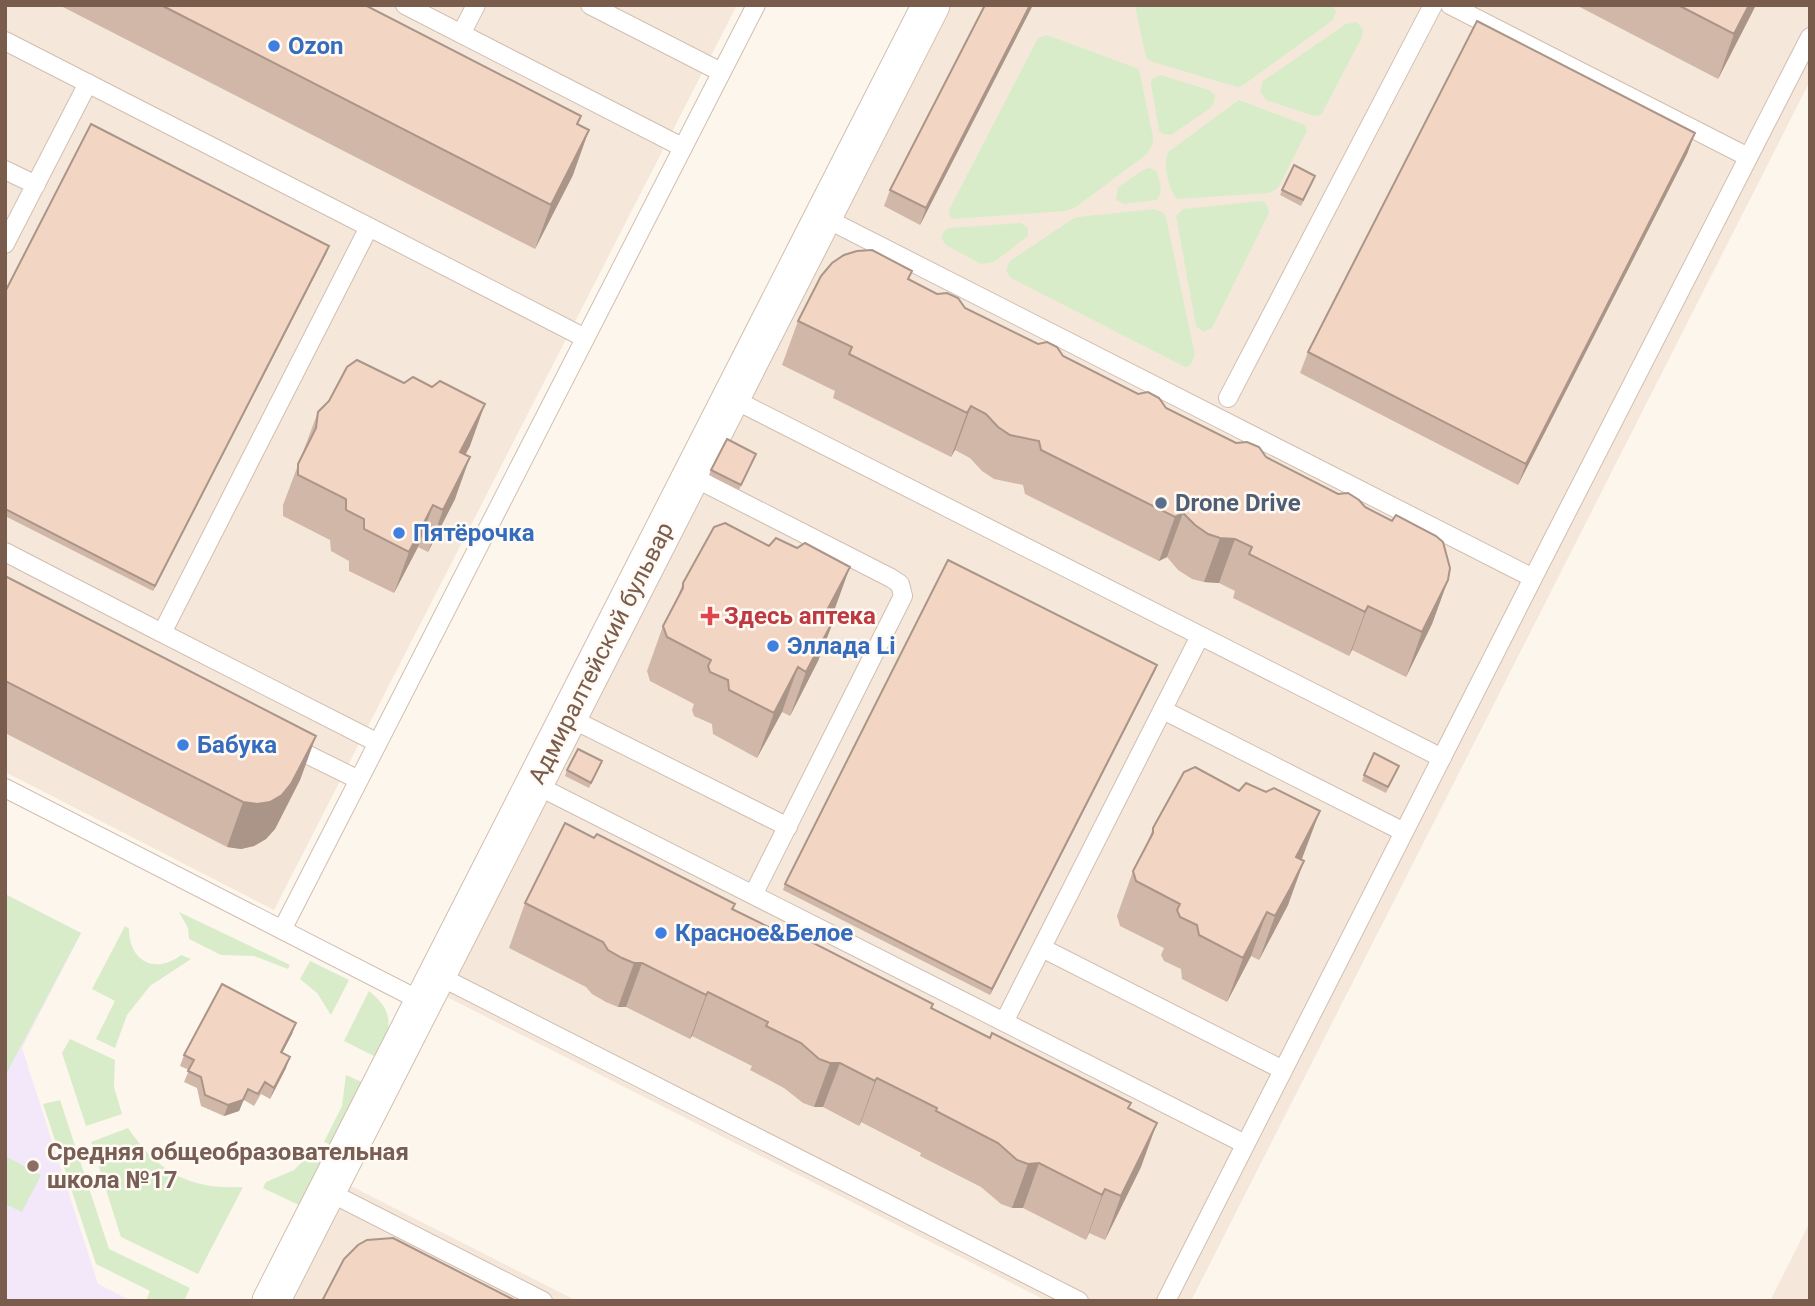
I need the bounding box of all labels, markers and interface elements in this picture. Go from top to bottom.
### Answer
place label: Ozon [288,32,344,60]
marker: Ozon [266,38,282,54]
place label: Drone Drive [1175,489,1301,517]
marker: Drone Drive [1153,495,1169,511]
street label: Адмиралтейский бульвар [523,517,679,789]
place label: Пятёрочка [413,519,535,547]
marker: Пятёрочка [391,525,407,541]
place label: Здесь аптека [724,602,876,630]
marker: Здесь аптека [702,608,718,624]
place label: Эллада Li [787,632,896,660]
marker: Эллада Li [765,638,781,654]
place label: Бабука [197,731,277,759]
marker: Бабука [175,737,191,753]
place label: Красное&Белое [675,919,853,947]
marker: Красное&Белое [653,925,669,941]
place label: Средняя общеобразовательная школа №17 [47,1138,409,1194]
marker: Средняя общеобразовательная школа №17 [25,1158,41,1174]

